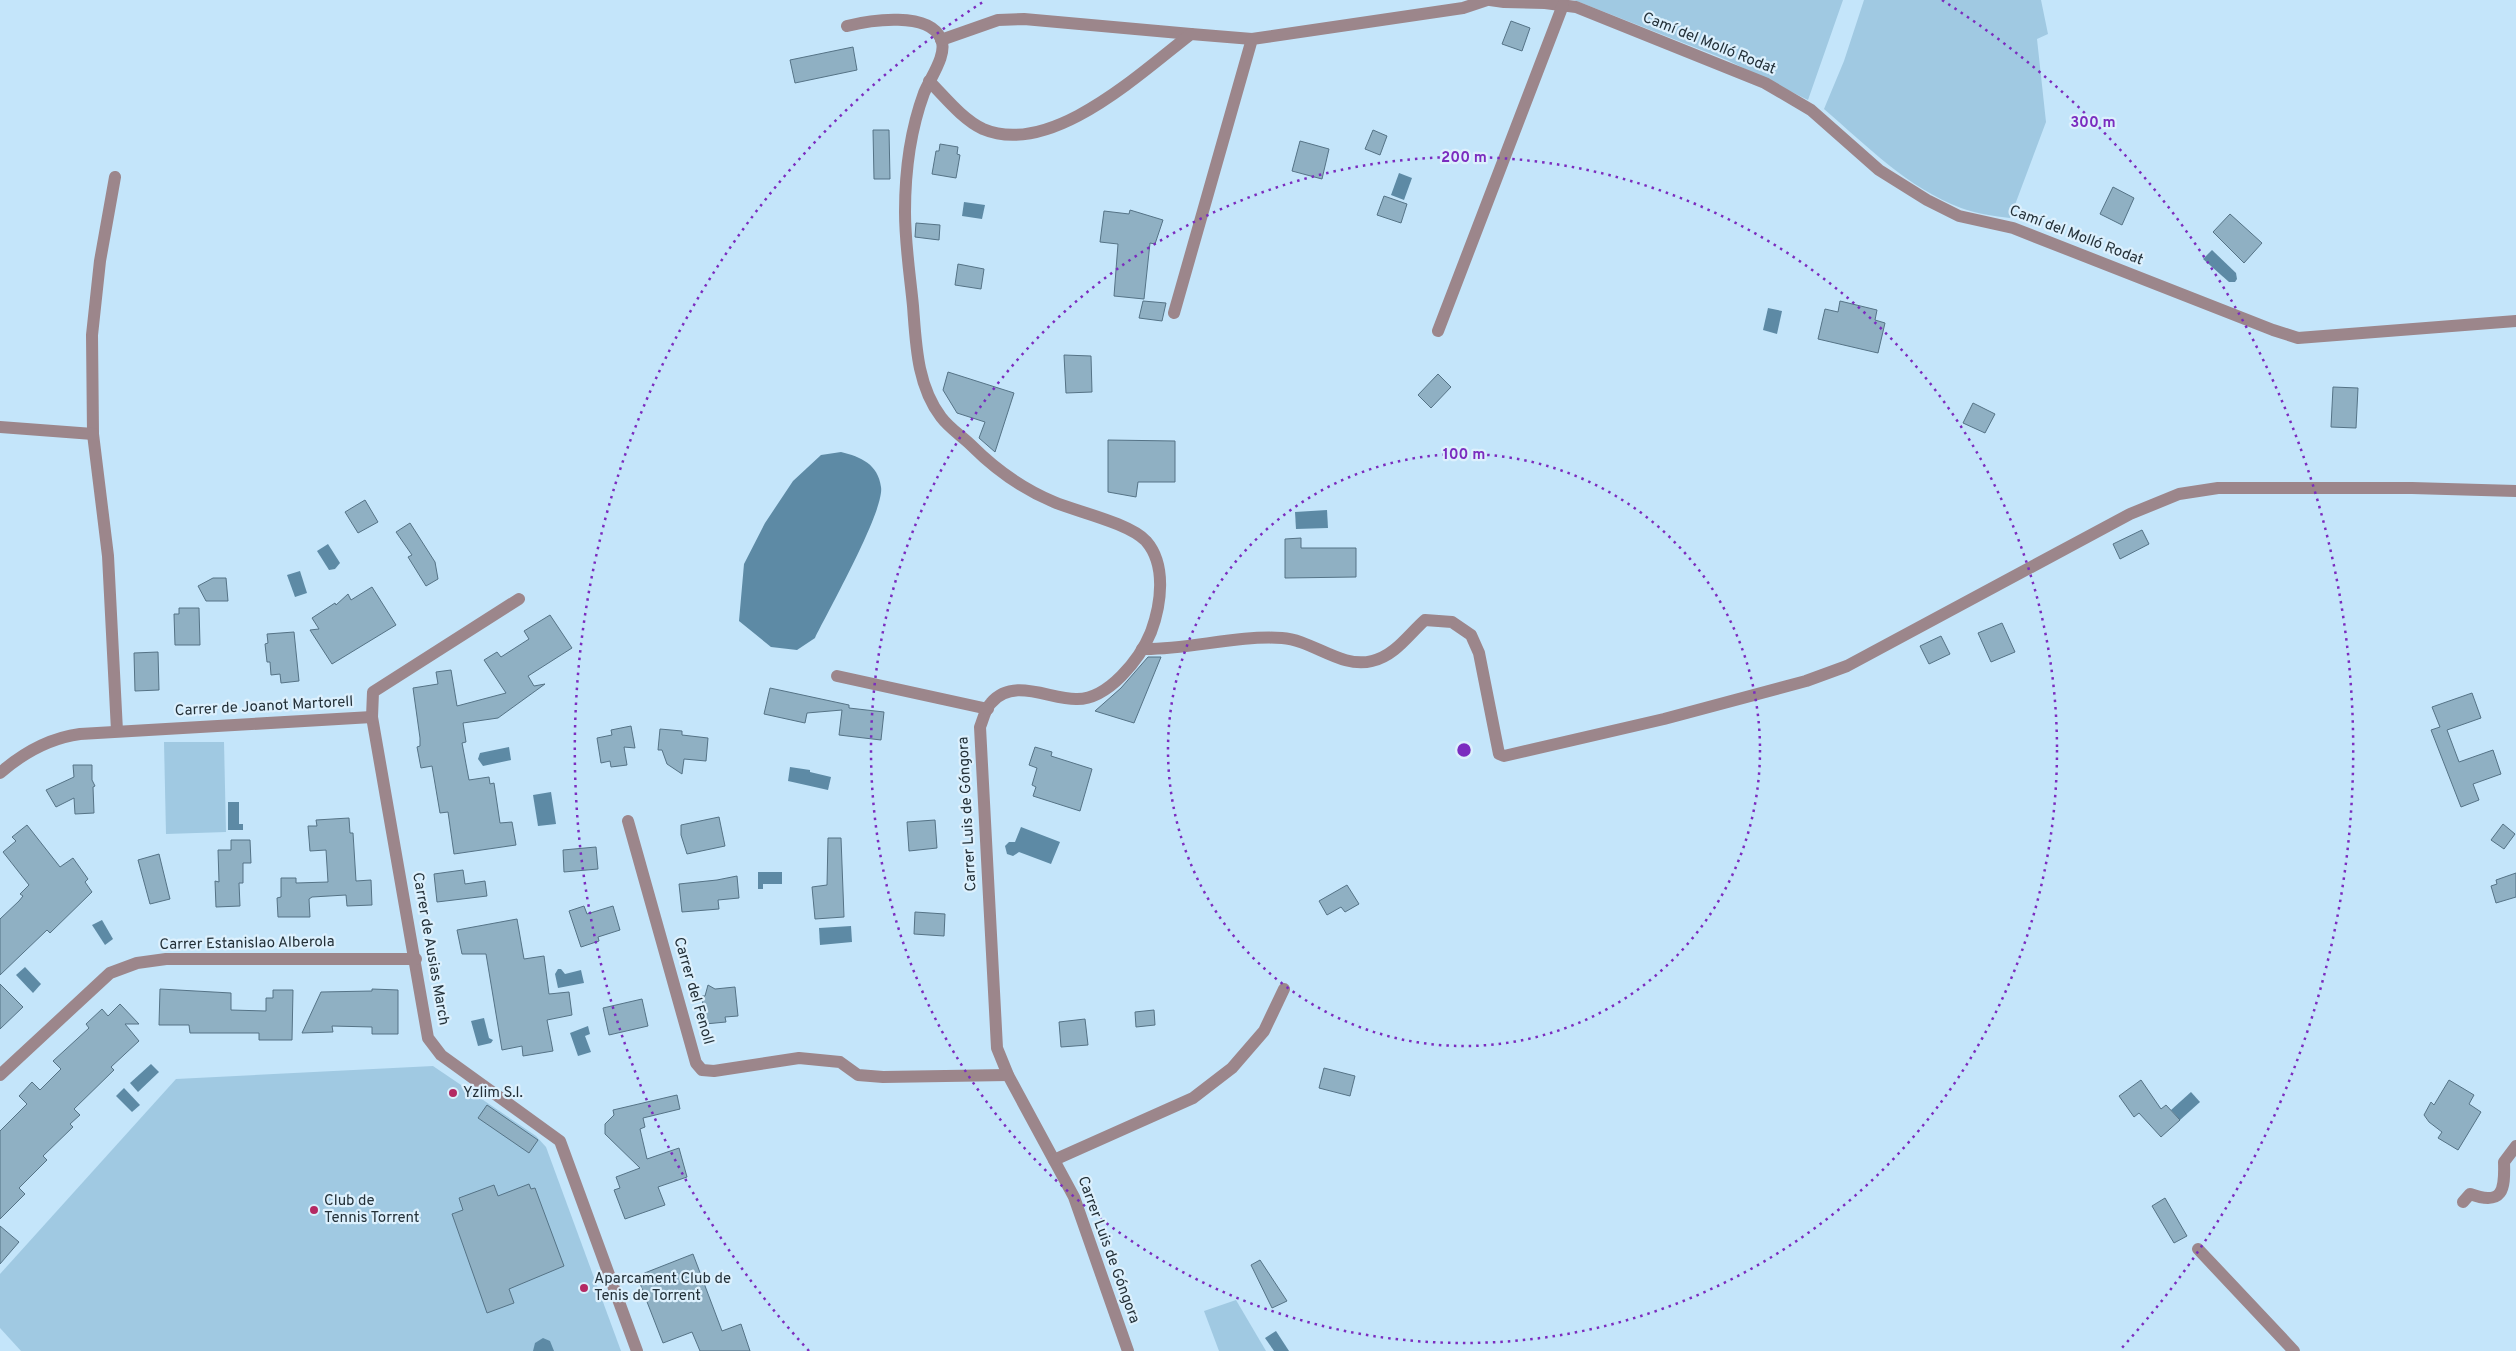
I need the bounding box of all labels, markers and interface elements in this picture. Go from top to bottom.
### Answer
street label: Camí del Molló Rodat [1640,9,1778,79]
text: 300 m [2070,114,2116,133]
text: 200 m [1441,149,1487,168]
street label: Camí del Molló Rodat [2006,202,2146,270]
text: 100 m [1443,446,1485,465]
street label: Carrer de Joanot Martorell [174,693,354,721]
street label: Carrer Luis de Góngora [954,736,982,892]
centre of rings [1455,741,1473,759]
street label: Carrer de Ausias March [407,871,453,1027]
street label: Carrer Estanislao Alberola [159,933,335,955]
street label: Carrer del Fenoll [669,935,717,1047]
place label: Yzlim S.l. [463,1084,523,1103]
marker: Yzlim S.l. [447,1087,459,1099]
street label: Carrer Luis de Góngora [1073,1174,1143,1326]
place label: Club de Tennis Torrent [324,1192,420,1228]
marker: Club de Tennis Torrent [308,1204,320,1216]
place label: Aparcament Club de Tenis de Torrent [594,1270,731,1306]
marker: Aparcament Club de Tenis de Torrent [578,1282,590,1294]

